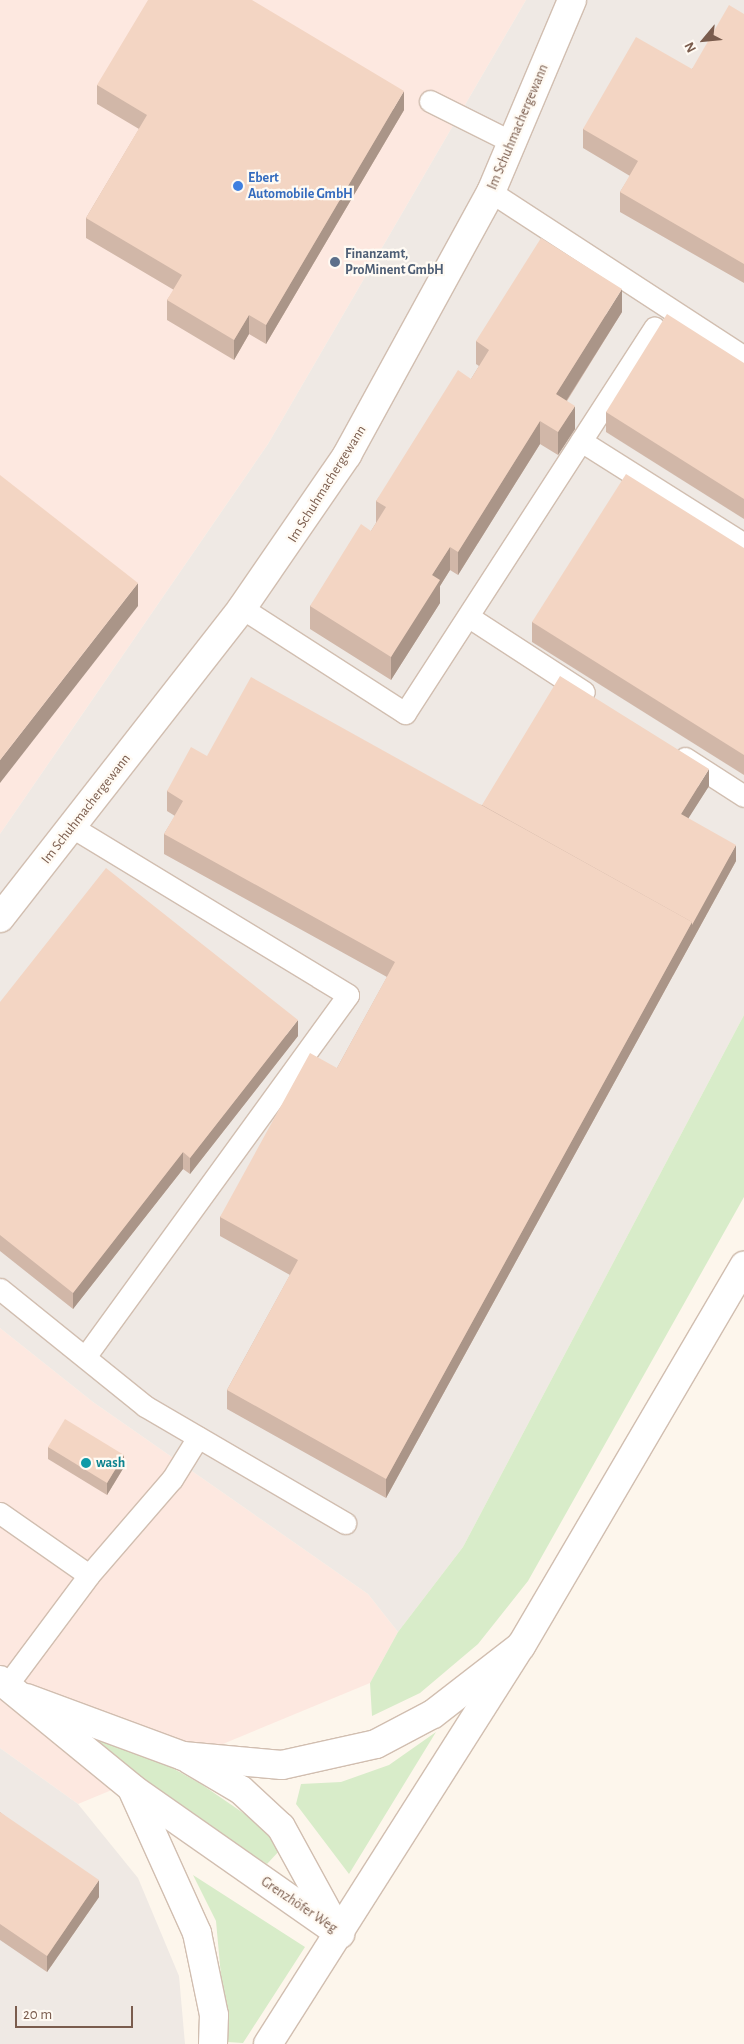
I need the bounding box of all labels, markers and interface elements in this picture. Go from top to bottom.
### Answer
north arrow [679,15,729,65]
text: N [682,39,699,55]
street label: Im Schuhmachergewann [484,62,552,192]
place label: Ebert Automobile GmbH [248,170,353,202]
marker: Ebert Automobile GmbH [232,180,244,192]
place label: Finanzamt, ProMinent GmbH [345,246,444,278]
marker: Finanzamt, ProMinent GmbH [329,256,341,268]
street label: Im Schuhmachergewann [284,422,370,546]
street label: Im Schuhmachergewann [38,751,134,867]
place label: wash [96,1455,125,1471]
marker: wash [80,1457,92,1469]
street label: Grenzhöfer Weg [258,1873,340,1937]
scale bar [18,1996,135,2028]
text: 20 m [23,2007,52,2022]

